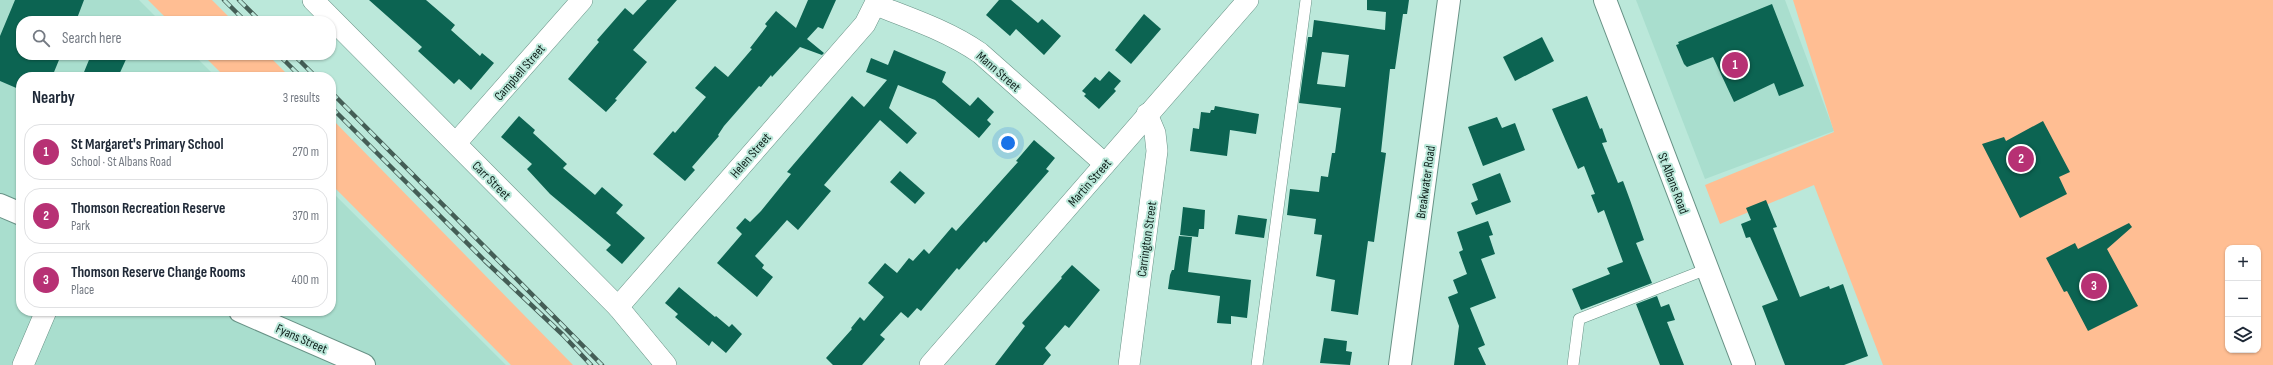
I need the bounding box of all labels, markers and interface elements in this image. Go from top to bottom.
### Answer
search box [16,16,336,60]
icon: search [30,27,52,49]
text: Search here [62,29,122,48]
street label: Campbell Street [491,41,549,104]
street label: Mann Street [973,48,1024,95]
pin: 1 [1722,50,1748,80]
text: Nearby [32,88,75,108]
text: 3 results [283,90,320,106]
street label: Helen Street [727,130,775,181]
your location [998,133,1018,153]
text: St Margaret's Primary School [71,135,224,154]
text: 1 [43,144,49,160]
text: 270 m [292,144,319,160]
pin: 2 [2008,144,2034,174]
street label: Breakwater Road [1413,145,1439,219]
street label: St Albans Road [1654,151,1692,216]
text: School · St Albans Road [71,154,171,170]
street label: Martin Street [1065,155,1115,210]
street label: Carr Street [469,158,514,203]
text: Thomson Recreation Reserve [71,199,225,218]
street label: Carrington Street [1134,200,1160,278]
text: 2 [43,208,49,224]
text: 370 m [292,208,319,224]
text: Park [71,218,90,234]
map controls [2225,245,2261,353]
button: + [2225,245,2261,281]
text: Thomson Reserve Change Rooms [71,263,245,282]
pin: 3 [2081,271,2107,301]
text: 3 [43,272,49,288]
text: 400 m [292,272,319,288]
button: − [2225,281,2261,317]
text: Place [71,282,94,298]
button: layers [2225,317,2261,353]
street label: Fyans Street [273,321,330,357]

